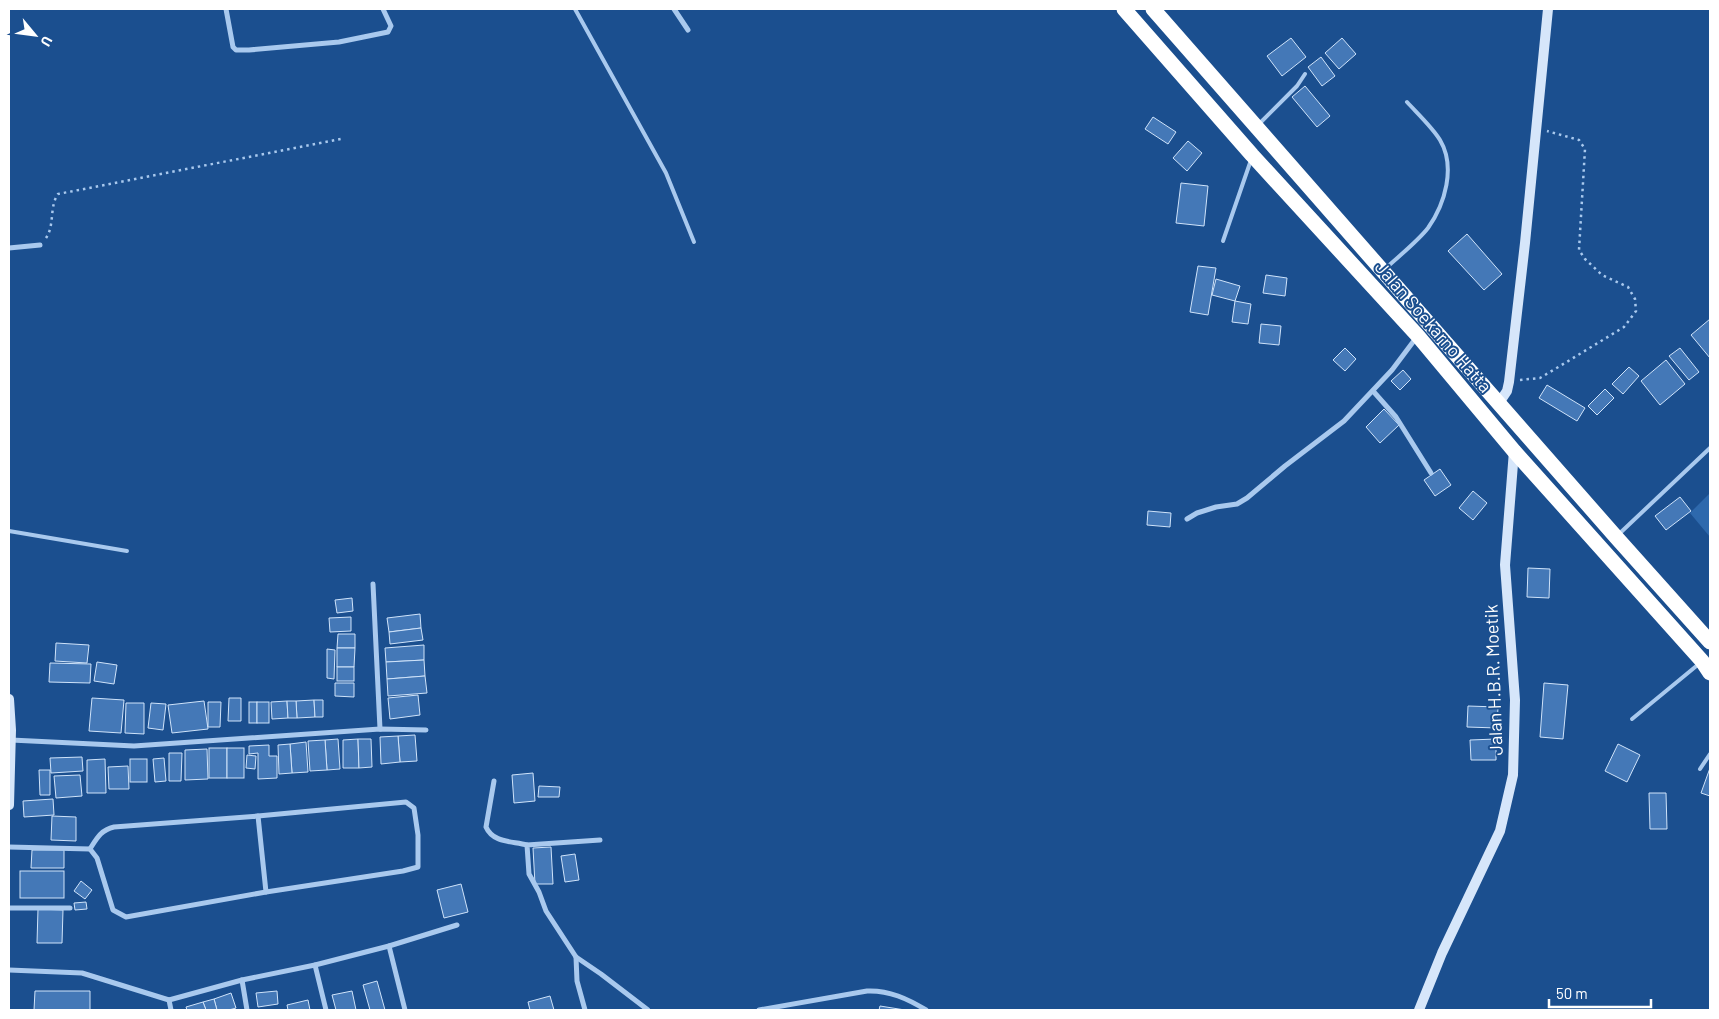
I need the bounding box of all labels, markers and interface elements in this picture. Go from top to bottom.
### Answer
north arrow [10,10,60,60]
text: U [37,34,56,50]
street label: Jalan Soekarno Hatta [1371,256,1497,397]
street label: Jalan H.B.R. Moetik [1479,604,1507,756]
scale bar [1549,976,1652,1008]
text: 50 m [1556,984,1588,1002]

